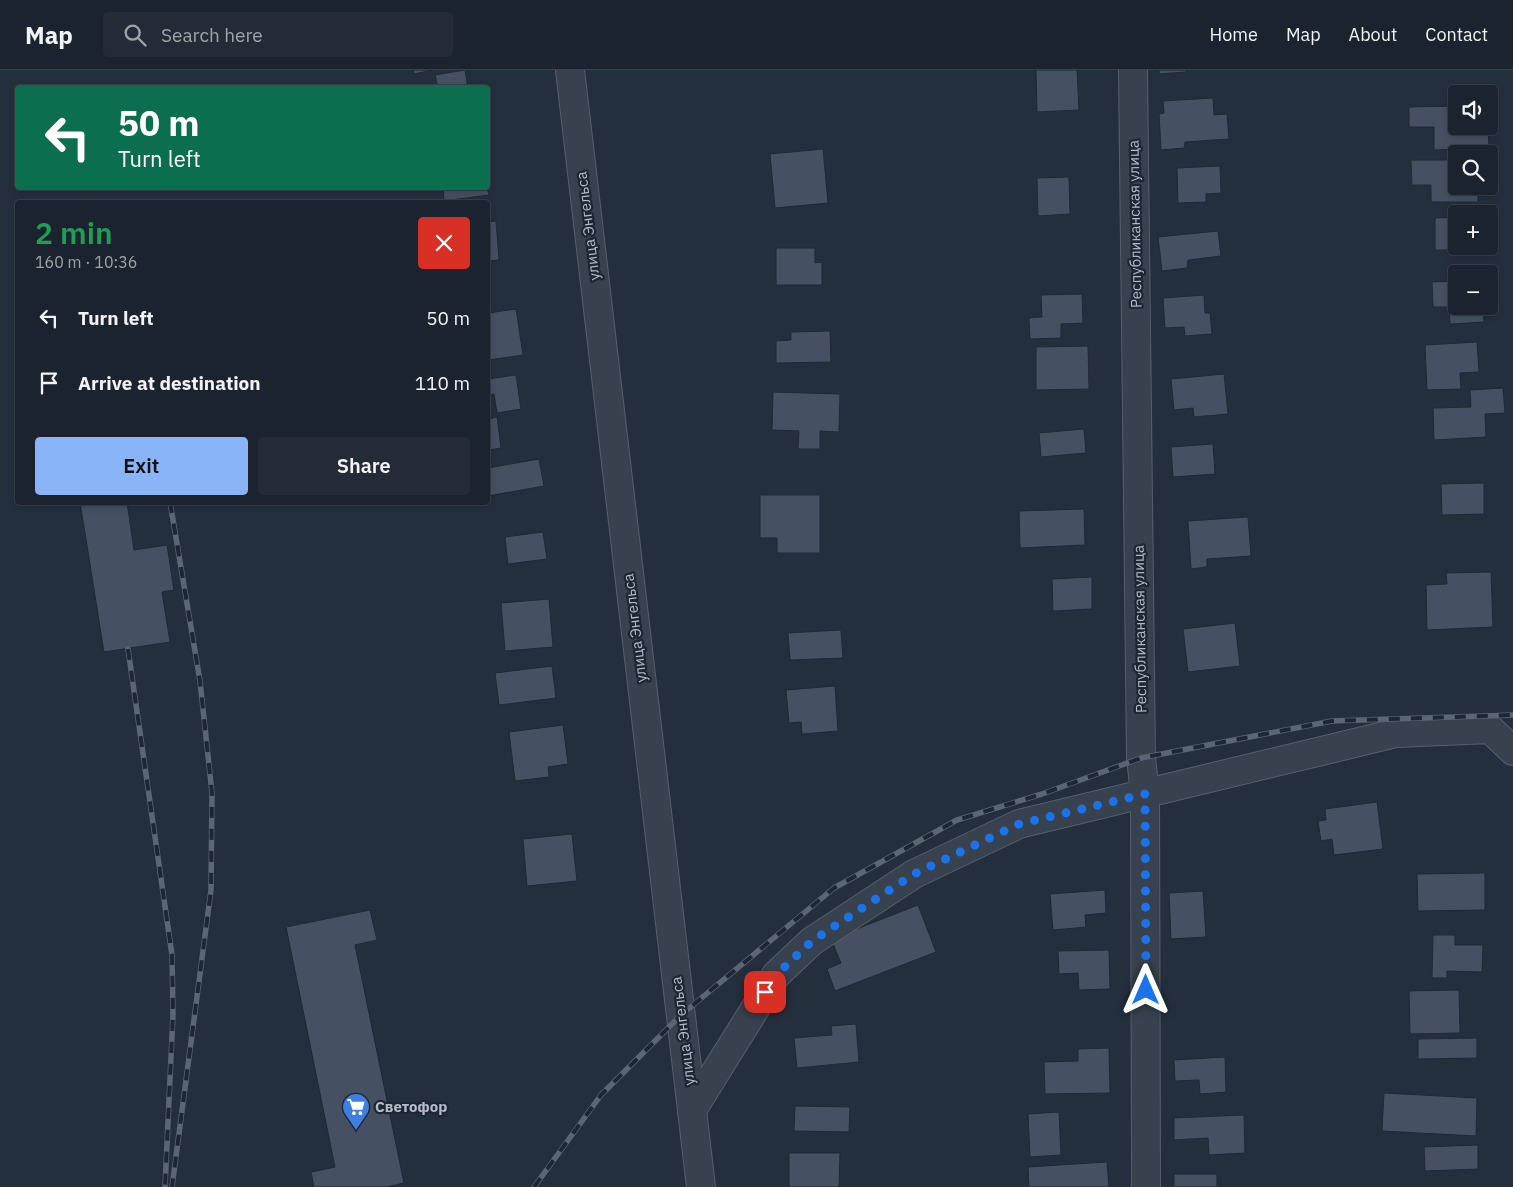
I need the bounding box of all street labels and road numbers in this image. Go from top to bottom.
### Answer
street label: Республиканская улица [1124,140,1145,308]
street label: улица Энгельса [571,170,604,282]
street label: Республиканская улица [1129,545,1150,713]
street label: улица Энгельса [618,572,651,684]
street label: улица Энгельса [666,975,699,1087]

